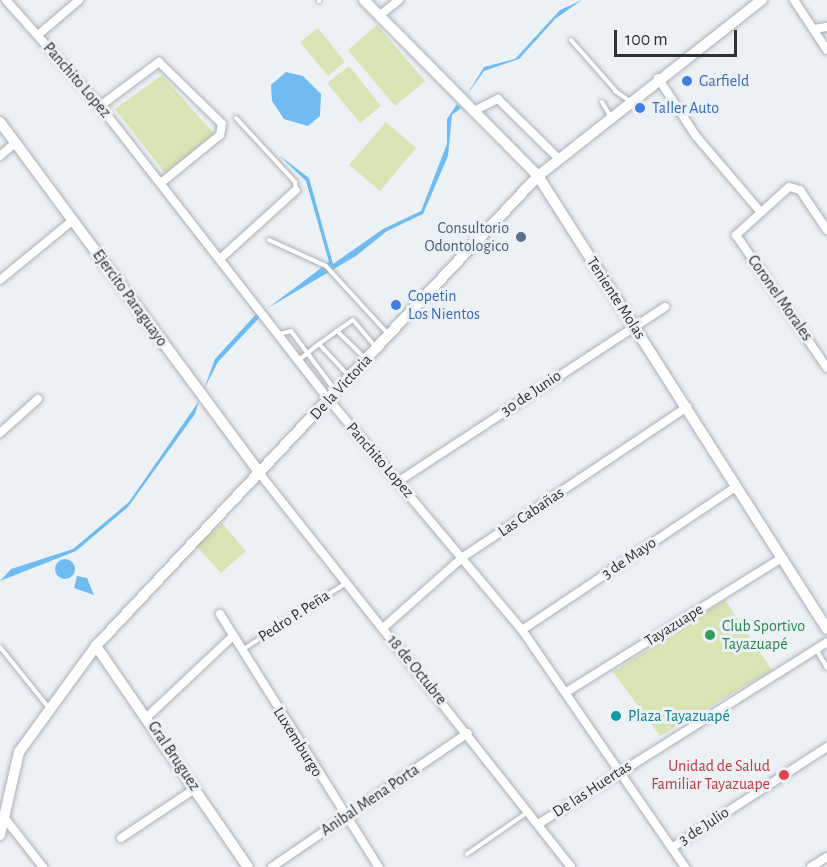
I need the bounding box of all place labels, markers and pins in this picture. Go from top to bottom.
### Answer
place label: Garfield [699,71,749,91]
marker: Garfield [680,74,694,88]
place label: Taller Auto [652,98,719,118]
marker: Taller Auto [633,101,647,115]
place label: Consultorio Odontologico [424,218,509,256]
marker: Consultorio Odontologico [514,230,528,244]
place label: Copetin Los Nientos [408,286,480,324]
marker: Copetin Los Nientos [389,298,403,312]
place label: Club Sportivo Tayazuapé [722,616,805,654]
marker: Club Sportivo Tayazuapé [703,628,717,642]
place label: Plaza Tayazuapé [628,706,730,726]
marker: Plaza Tayazuapé [609,709,623,723]
place label: Unidad de Salud Familiar Tayazuape [651,756,770,794]
marker: Unidad de Salud Familiar Tayazuape [775,766,793,784]

